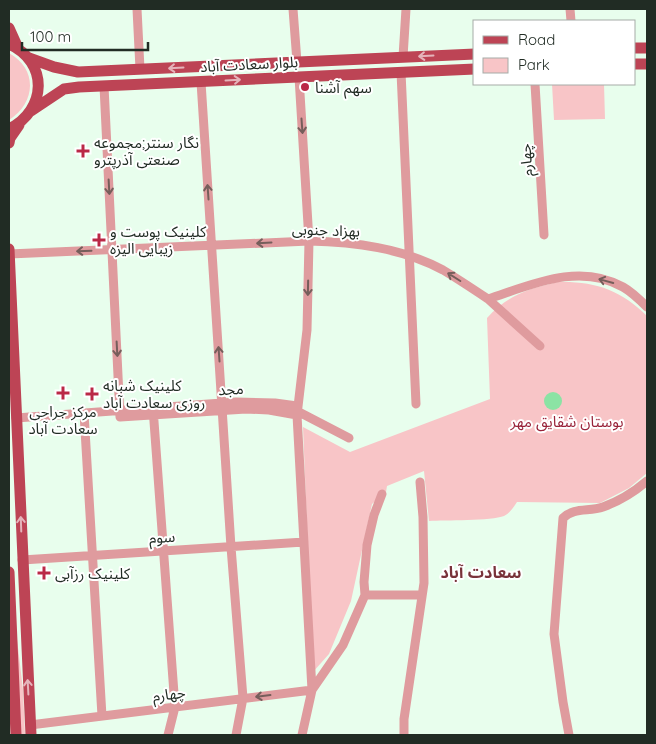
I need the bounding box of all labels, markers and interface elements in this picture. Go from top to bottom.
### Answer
scale bar [22,20,149,52]
legend [473,20,636,85]
text: 100 m [30,27,71,46]
text: Road [518,30,555,49]
one-way arrow [418,51,434,61]
street label: بلوار سعادت آباد [200,52,298,76]
text: Park [518,55,550,74]
one-way arrow [169,63,185,72]
one-way arrow [225,76,241,85]
place label: سهم آشنا [315,78,372,99]
marker: سهم آشنا [299,81,311,93]
one-way arrow [298,117,307,133]
place label: نگار سنتر;مجموعه صنعتی آذرپترو [94,133,199,170]
street label: چهارم [515,143,539,177]
marker: نگار سنتر;مجموعه صنعتی آذرپترو [76,144,90,158]
one-way arrow [105,179,114,195]
one-way arrow [204,185,213,201]
street label: بهزاد جنوبی [292,219,360,241]
place label: کلینیک پوست و زیبایی الیزه [110,222,207,258]
marker: کلینیک پوست و زیبایی الیزه [92,233,106,247]
one-way arrow [256,239,272,248]
one-way arrow [76,246,92,256]
one-way arrow [448,272,462,282]
one-way arrow [599,276,615,286]
one-way arrow [304,280,313,296]
one-way arrow [112,341,122,357]
one-way arrow [214,347,223,363]
place label: کلینیک شبانه روزی سعادت آباد [103,376,205,412]
street label: مجد [218,379,244,399]
marker: مرکز جراحی سعادت آباد [56,386,70,400]
marker: کلینیک شبانه روزی سعادت آباد [85,387,99,401]
place label: مرکز جراحی سعادت آباد [28,402,98,438]
park label: بوستان شقایق مهر [510,412,623,432]
one-way arrow [16,516,25,532]
street label: سوم [148,527,176,549]
district label: سعادت آباد [440,562,522,582]
place label: کلینیک رزآبی [55,564,131,583]
marker: کلینیک رزآبی [37,566,51,580]
one-way arrow [24,679,33,695]
street label: چهارم [151,683,187,707]
one-way arrow [256,691,272,701]

